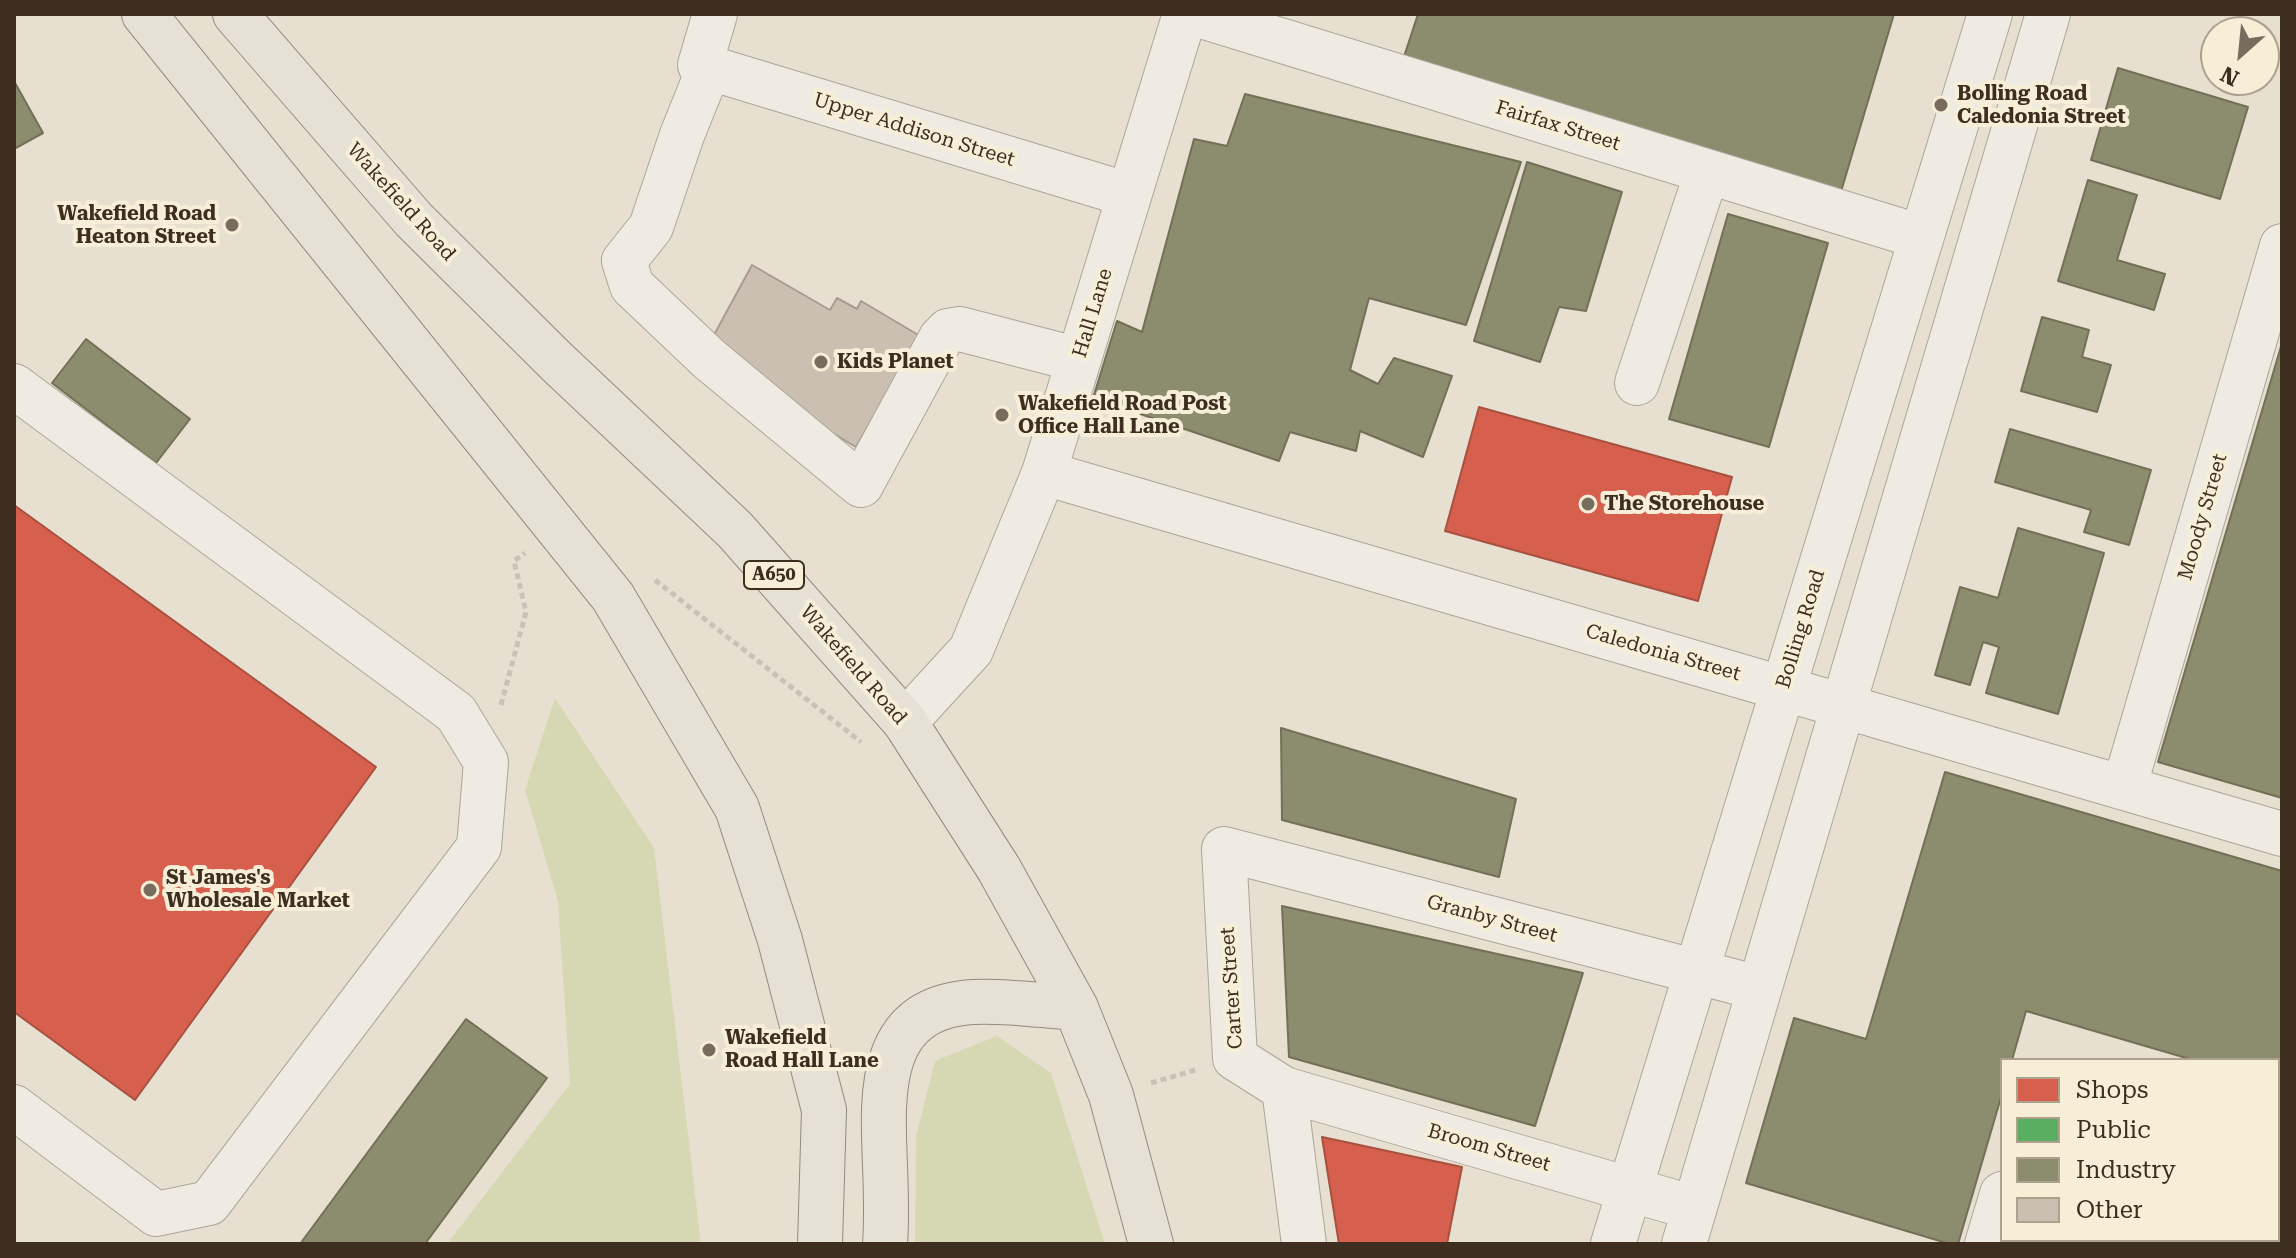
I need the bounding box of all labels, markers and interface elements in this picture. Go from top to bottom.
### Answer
north arrow [2200,16,2280,96]
text: N [2217,61,2243,91]
place label: Bolling Road Caledonia Street [1957,82,2126,129]
street label: Upper Addison Street [810,88,1018,172]
street label: Fairfax Street [1493,96,1623,156]
marker: Bolling Road Caledonia Street [1932,96,1950,114]
street label: Wakefield Road [342,138,460,266]
place label: Wakefield Road Heaton Street [57,202,216,249]
marker: Wakefield Road Heaton Street [223,216,241,234]
street label: Hall Lane [1068,265,1118,361]
place label: Kids Planet [837,350,954,374]
marker: Kids Planet [812,353,830,371]
place label: Wakefield Road Post Office Hall Lane [1018,392,1227,439]
marker: Wakefield Road Post Office Hall Lane [993,406,1011,424]
street label: Moody Street [2173,451,2233,583]
place label: The Storehouse [1604,492,1764,516]
marker: The Storehouse [1579,495,1597,513]
road number: A650 [744,561,804,589]
street label: Bolling Road [1772,567,1830,691]
street label: Wakefield Road [794,600,912,730]
street label: Caledonia Street [1583,619,1743,687]
place label: St James's Wholesale Market [166,866,350,913]
marker: St James's Wholesale Market [141,881,159,899]
street label: Granby Street [1424,890,1560,948]
street label: Carter Street [1216,926,1248,1050]
place label: Wakefield Road Hall Lane [725,1026,879,1073]
marker: Wakefield Road Hall Lane [700,1041,718,1059]
legend [2000,1058,2280,1242]
text: Shops [2076,1076,2148,1104]
text: Public [2076,1116,2151,1144]
street label: Broom Street [1425,1119,1553,1177]
text: Industry [2076,1156,2176,1184]
text: Other [2076,1196,2143,1224]

